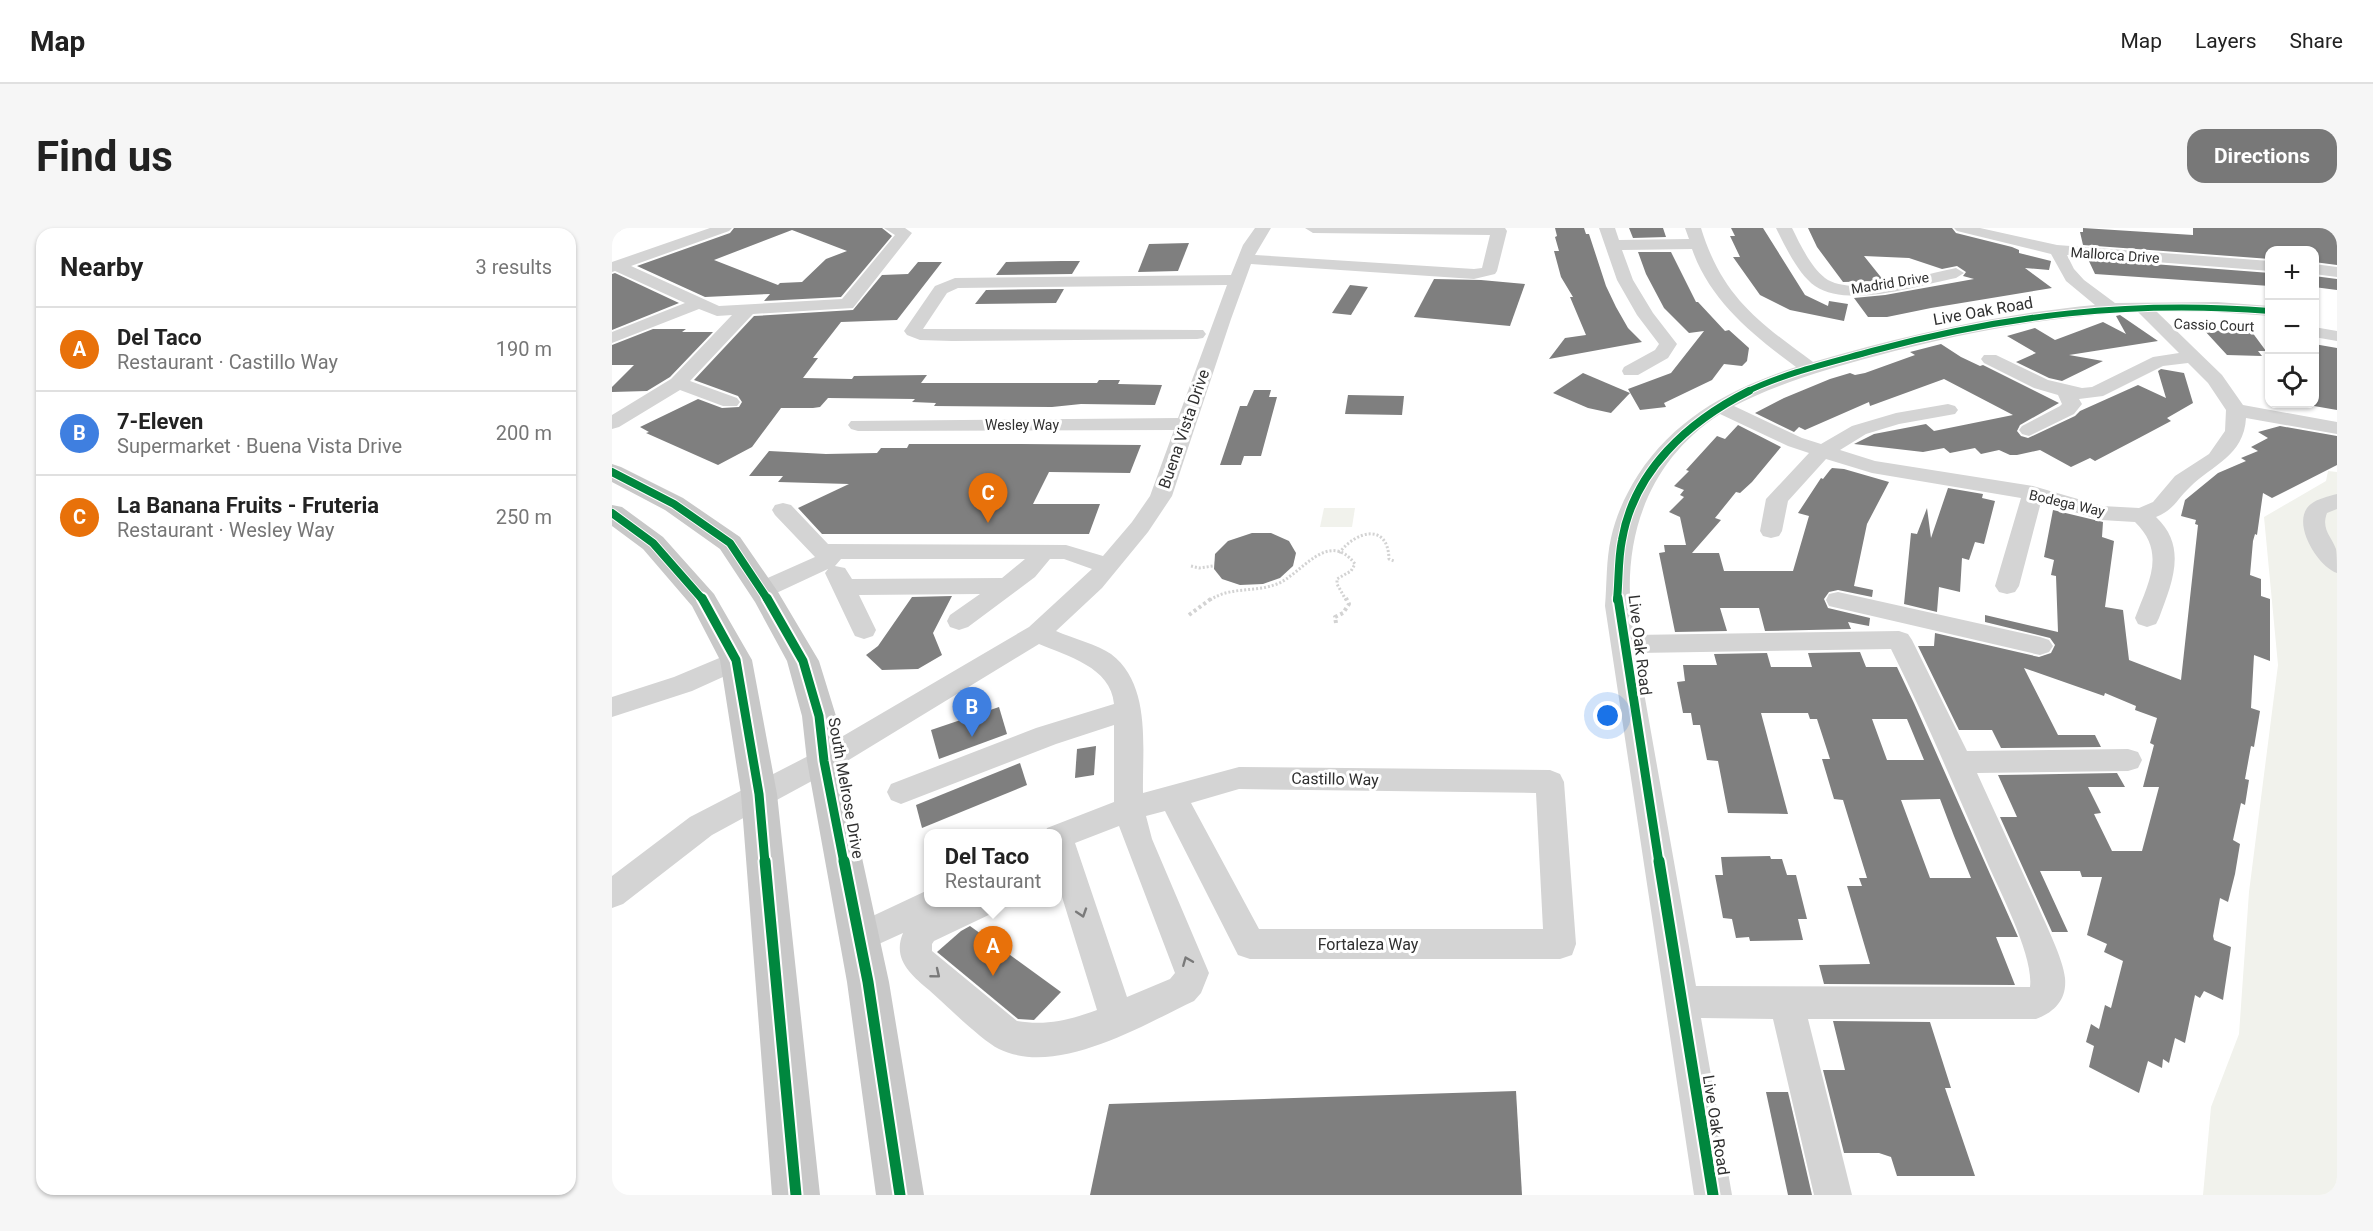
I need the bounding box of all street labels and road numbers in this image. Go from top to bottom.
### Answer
street label: Mallorca Drive [2070,244,2160,266]
street label: Madrid Drive [1850,269,1930,297]
street label: Live Oak Road [1932,293,2034,329]
street label: Cassio Court [2173,316,2255,334]
street label: Buena Vista Drive [1155,367,1213,491]
street label: Wesley Way [985,417,1059,433]
street label: Bodega Way [2028,487,2107,520]
street label: Live Oak Road [1624,594,1656,696]
street label: South Melrose Drive [824,716,868,860]
street label: Castillo Way [1291,769,1379,789]
street label: Fortaleza Way [1318,935,1419,954]
street label: Live Oak Road [1699,1074,1733,1176]

